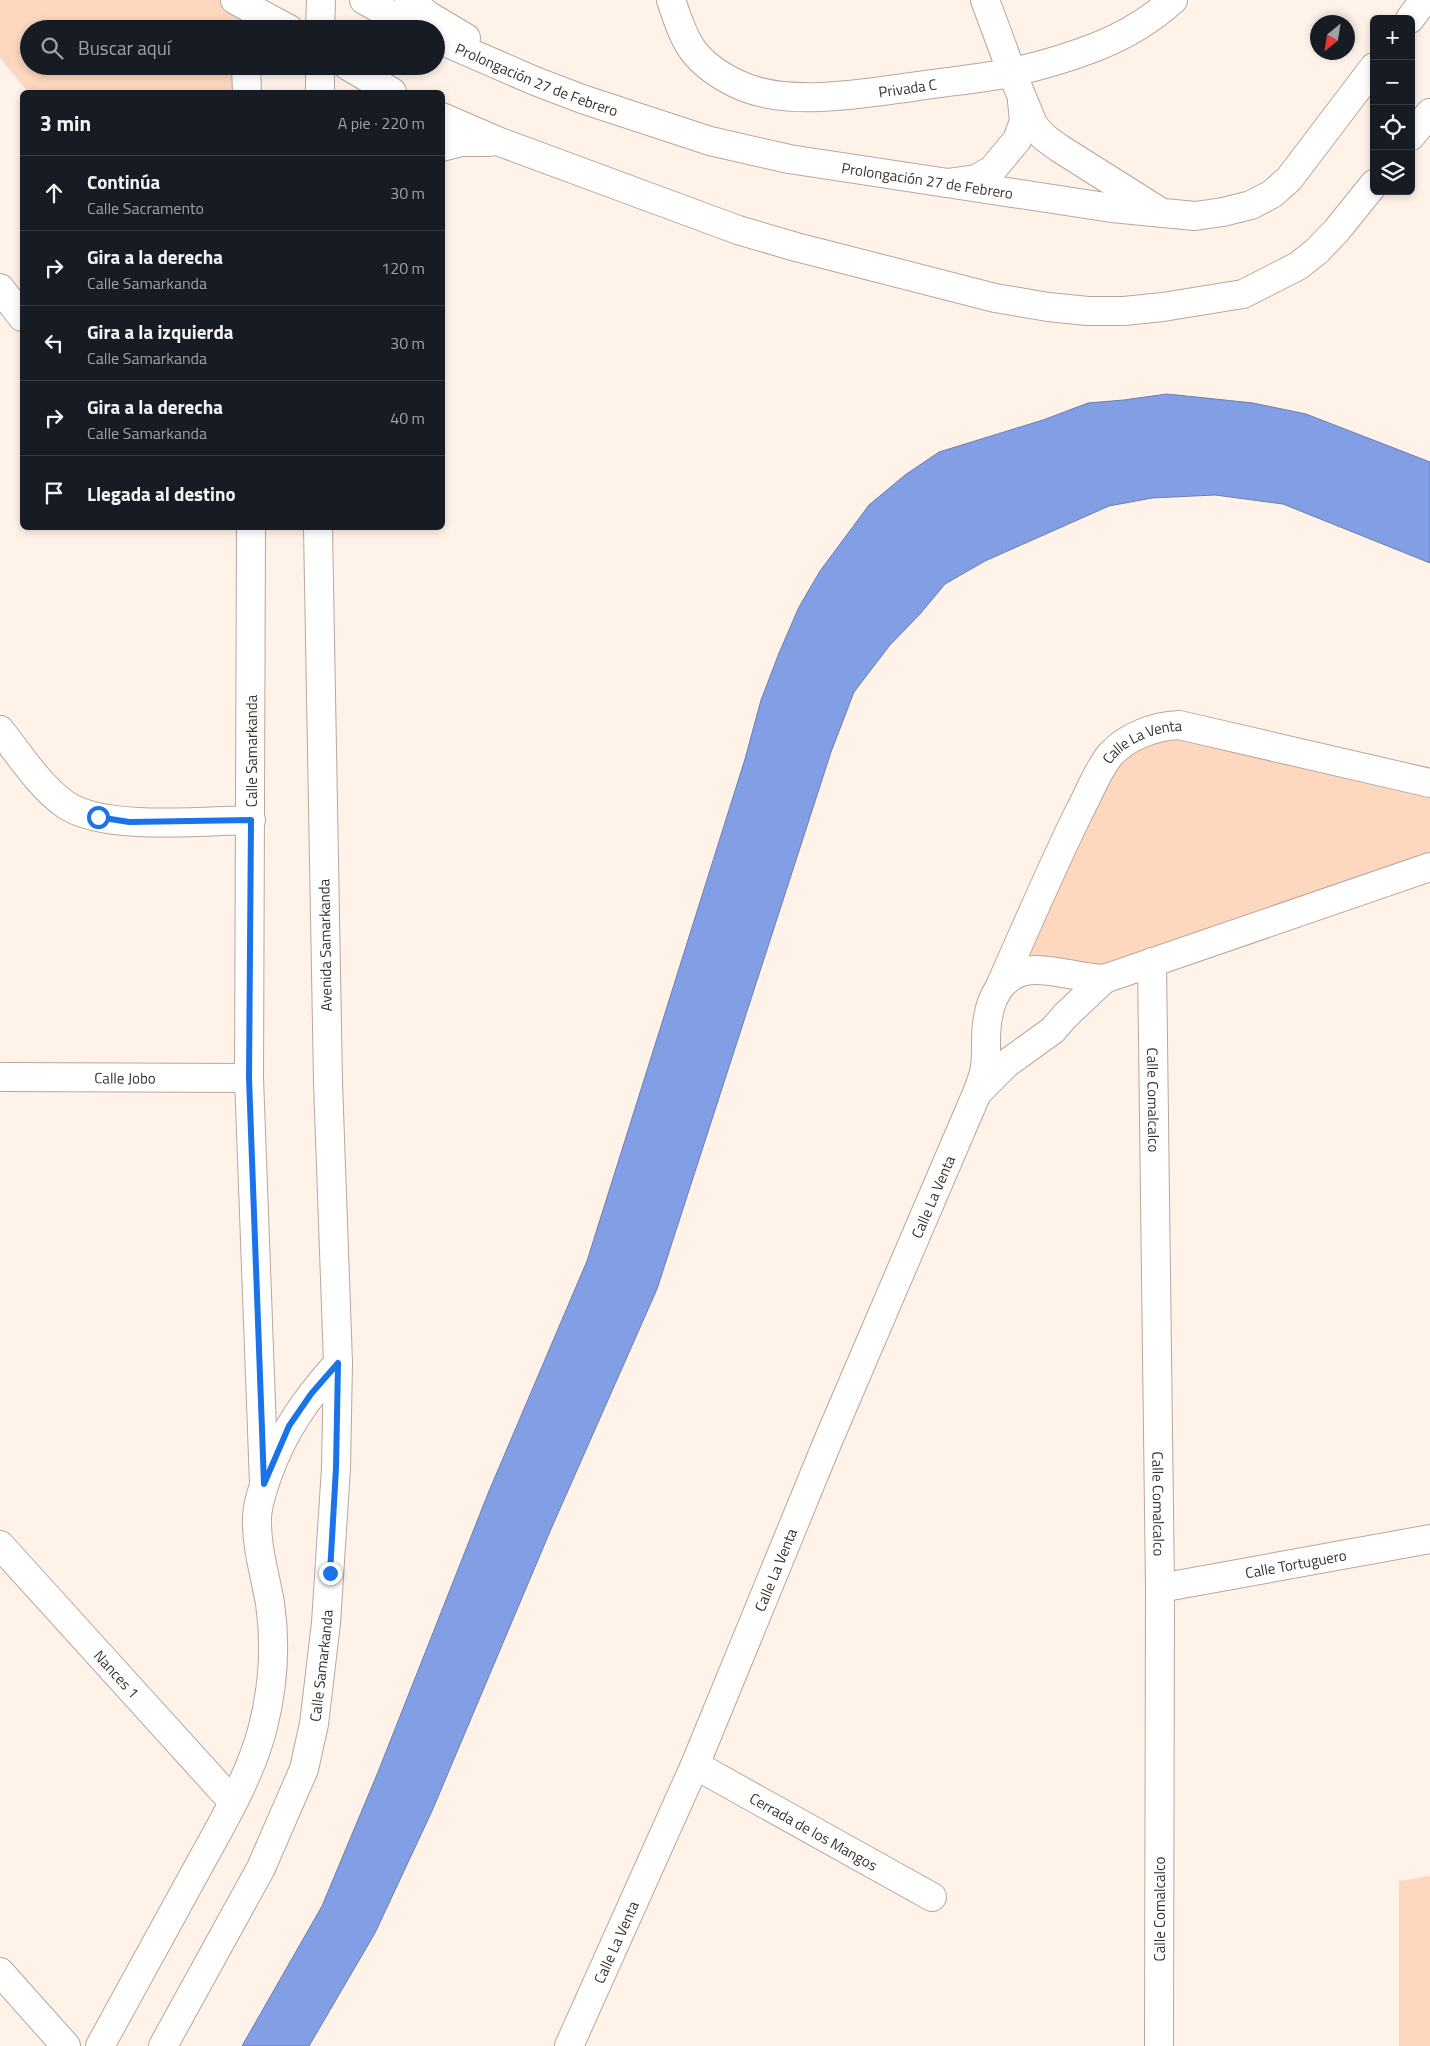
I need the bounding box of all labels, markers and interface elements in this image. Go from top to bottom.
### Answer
north arrow [1310,15,1355,60]
map controls [1370,15,1415,195]
button: + [1370,15,1415,60]
search box [20,20,445,75]
text: Buscar aquí [78,33,171,62]
icon: search [38,34,66,62]
street label: Prolongación 27 de Febrero [452,36,621,122]
button: − [1370,60,1415,105]
street label: Privada C [877,72,938,103]
button: locate [1370,105,1415,150]
text: 3 min [40,107,91,139]
text: A pie · 220 m [338,111,425,135]
button: layers [1370,150,1415,195]
street label: Prolongación 27 de Febrero [840,156,1015,204]
text: Continúa [87,167,160,196]
icon: ahead [40,179,68,207]
text: 30 m [390,181,425,205]
text: Calle Sacramento [87,196,204,220]
text: Gira a la derecha [87,242,223,271]
icon: right [40,254,68,282]
text: 120 m [381,256,425,280]
text: Calle Samarkanda [87,271,207,295]
text: Gira a la izquierda [87,317,234,346]
icon: left [40,329,68,357]
text: 30 m [390,331,425,355]
text: Calle Samarkanda [87,346,207,370]
text: Gira a la derecha [87,392,223,421]
icon: right [40,404,68,432]
text: 40 m [390,406,425,430]
text: Calle Samarkanda [87,421,207,445]
icon: arrive [40,479,68,507]
text: Llegada al destino [87,479,236,508]
street label: Calle Samarkanda [240,694,263,807]
street label: Calle La Venta [1096,713,1183,768]
route start [87,806,110,829]
street label: Avenida Samarkanda [312,878,338,1011]
street label: Calle Comalcalco [1142,1047,1166,1153]
street label: Calle Jobo [94,1066,156,1089]
street label: Calle La Venta [905,1151,961,1242]
street label: Calle Comalcalco [1147,1451,1171,1557]
street label: Calle La Venta [748,1524,803,1615]
street label: Calle Tortuguero [1243,1543,1348,1584]
route end [319,1562,342,1585]
street label: Calle Samarkanda [303,1608,338,1723]
street label: Nances 1 [89,1645,145,1703]
street label: Cerrada de los Mangos [745,1786,882,1876]
street label: Calle Comalcalco [1148,1857,1171,1961]
street label: Calle La Venta [587,1897,644,1987]

